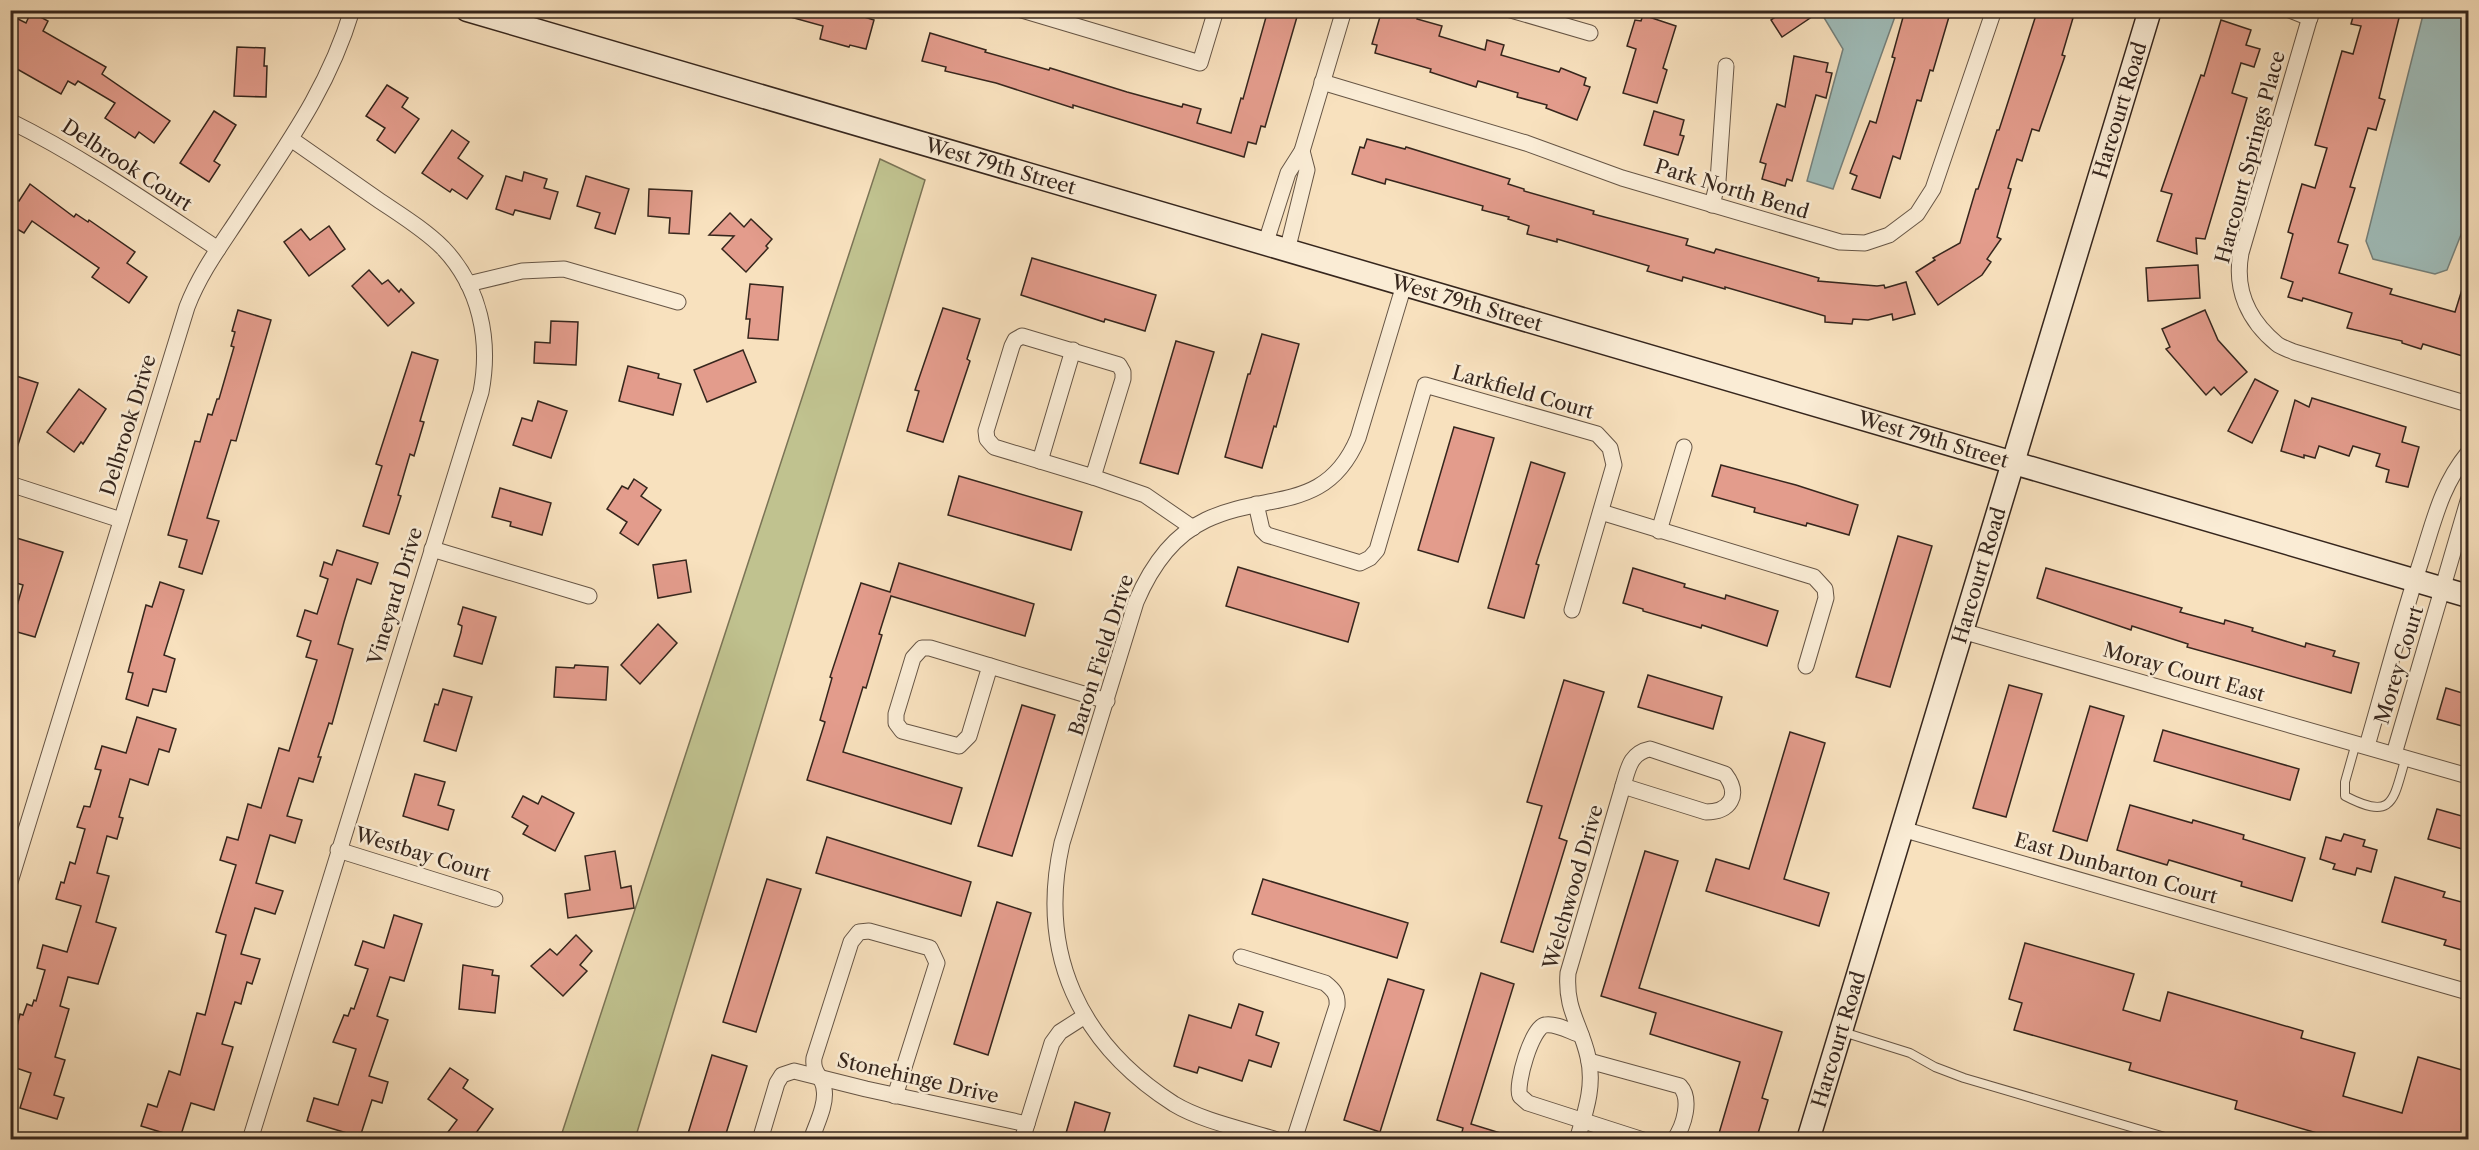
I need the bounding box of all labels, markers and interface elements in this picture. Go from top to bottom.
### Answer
street label: Harcourt Road [2088,39,2152,181]
street label: Harcourt Springs Place [2210,48,2290,266]
street label: Delbrook Court [58,114,196,216]
street label: West 79th Street [922,133,1079,200]
street label: Park North Bend [1652,154,1812,224]
street label: West 79th Street [1388,269,1545,336]
street label: Delbrook Drive [95,351,161,499]
street label: Larkfield Court [1449,360,1597,424]
street label: West 79th Street [1854,406,2011,473]
street label: Harcourt Road [1947,504,2011,646]
street label: Vineyard Drive [362,524,427,669]
street label: Baron Field Drive [1064,571,1138,739]
street label: Morey Court [2370,603,2428,727]
street label: Moray Court East [2100,637,2268,707]
street label: Welchwood Drive [1538,802,1608,973]
street label: Westbay Court [351,822,494,886]
street label: East Dunbarton Court [2012,828,2220,908]
street label: Harcourt Road [1806,968,1870,1111]
street label: Stonehinge Drive [835,1048,1001,1108]

